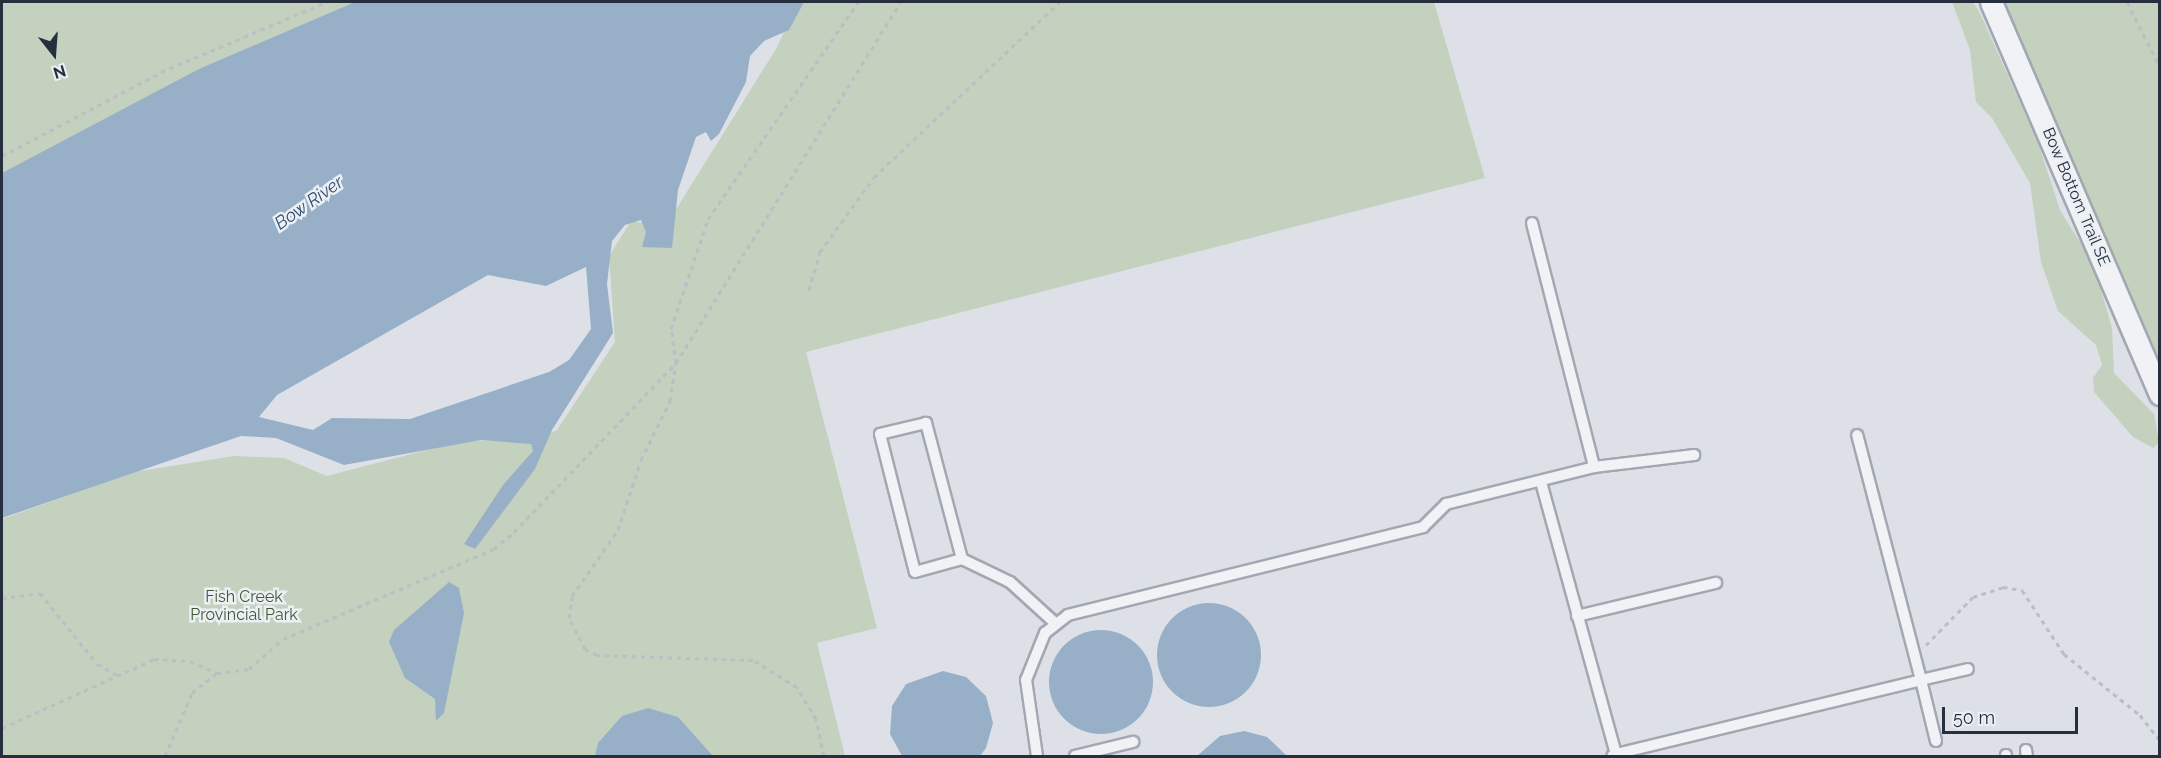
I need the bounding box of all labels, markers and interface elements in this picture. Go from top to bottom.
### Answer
north arrow [24,24,84,84]
text: N [51,61,68,83]
street label: Bow Bottom Trail SE [2038,124,2114,270]
water label: Bow River [270,171,348,235]
park label: Fish Creek Provincial Park [190,587,298,625]
scale bar [1945,695,2082,733]
text: 50 m [1953,707,1995,728]

